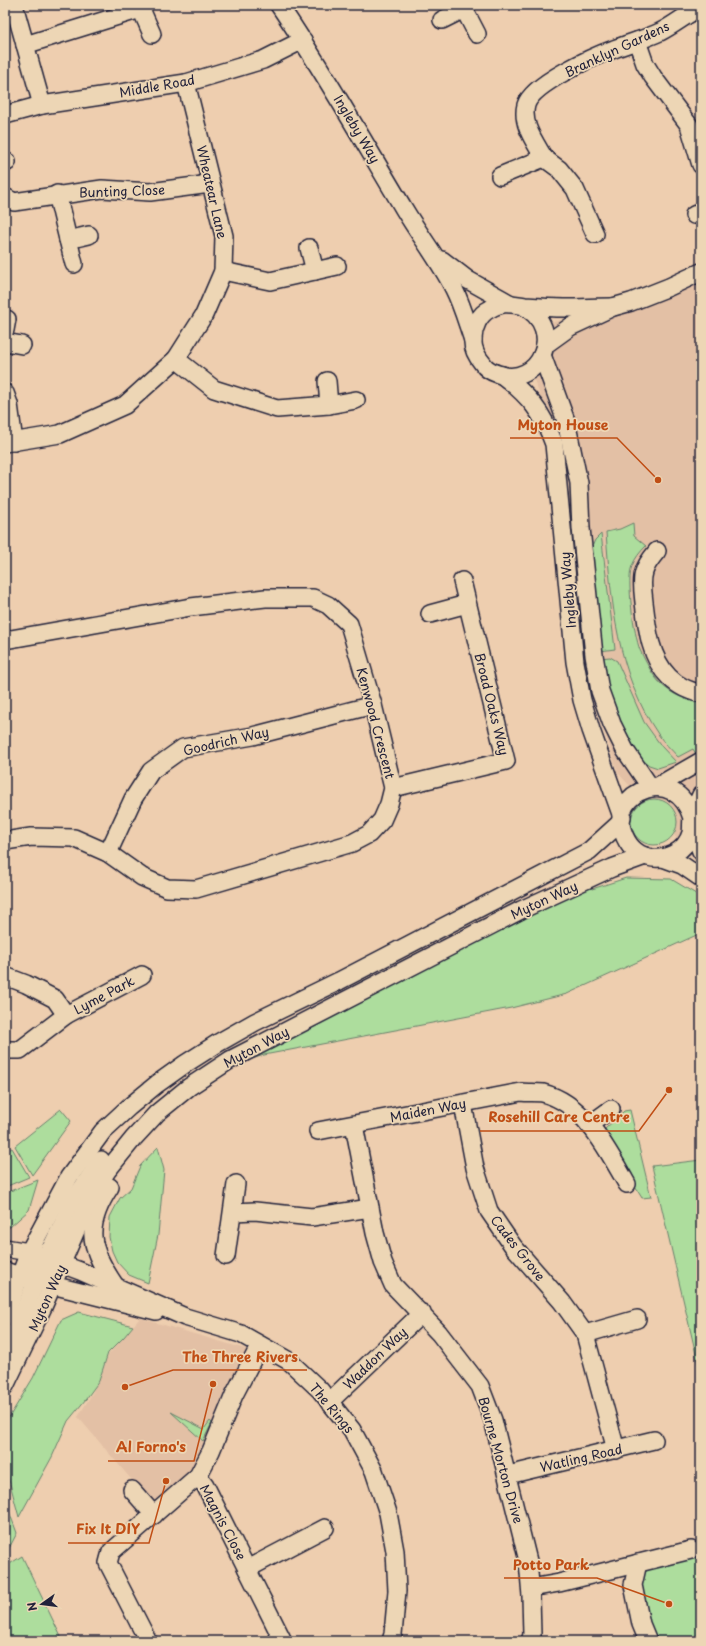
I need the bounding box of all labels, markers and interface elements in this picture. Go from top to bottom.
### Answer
street label: Branklyn Gardens [561,16,672,81]
street label: Middle Road [118,70,196,102]
street label: Ingleby Way [330,91,385,166]
street label: Wheatear Lane [193,143,232,240]
street label: Bunting Close [79,180,165,201]
callout: Myton House [510,412,617,438]
text: Myton House [518,414,609,435]
street label: Ingleby Way [555,551,580,629]
street label: Broad Oaks Way [471,651,514,757]
street label: Kenwood Crescent [352,665,400,781]
street label: Goodrich Way [181,721,271,760]
street label: Myton Way [507,876,580,923]
street label: Lyme Park [70,971,138,1019]
street label: Myton Way [220,1021,292,1072]
street label: Maiden Way [388,1093,468,1126]
callout: Rosehill Care Centre [480,1105,639,1131]
text: Rosehill Care Centre [488,1106,630,1127]
street label: Cades Grove [487,1211,550,1285]
street label: Myton Way [23,1261,70,1334]
street label: Waddon Way [338,1322,411,1393]
callout: The Three Rivers [173,1344,307,1370]
text: The Three Rivers [182,1346,298,1367]
street label: The Rings [306,1378,359,1437]
street label: Bourne Morton Drive [474,1394,529,1526]
callout: Al Forno's [108,1435,194,1461]
text: Al Forno's [116,1436,186,1457]
street label: Watling Road [538,1439,624,1476]
street label: Magnis Close [196,1481,251,1563]
callout: Fix It DIY [68,1517,149,1543]
text: Fix It DIY [76,1518,140,1539]
callout: Potto Park [504,1552,597,1578]
text: Potto Park [513,1554,590,1575]
north arrow [22,1584,62,1624]
text: N [22,1600,41,1613]

